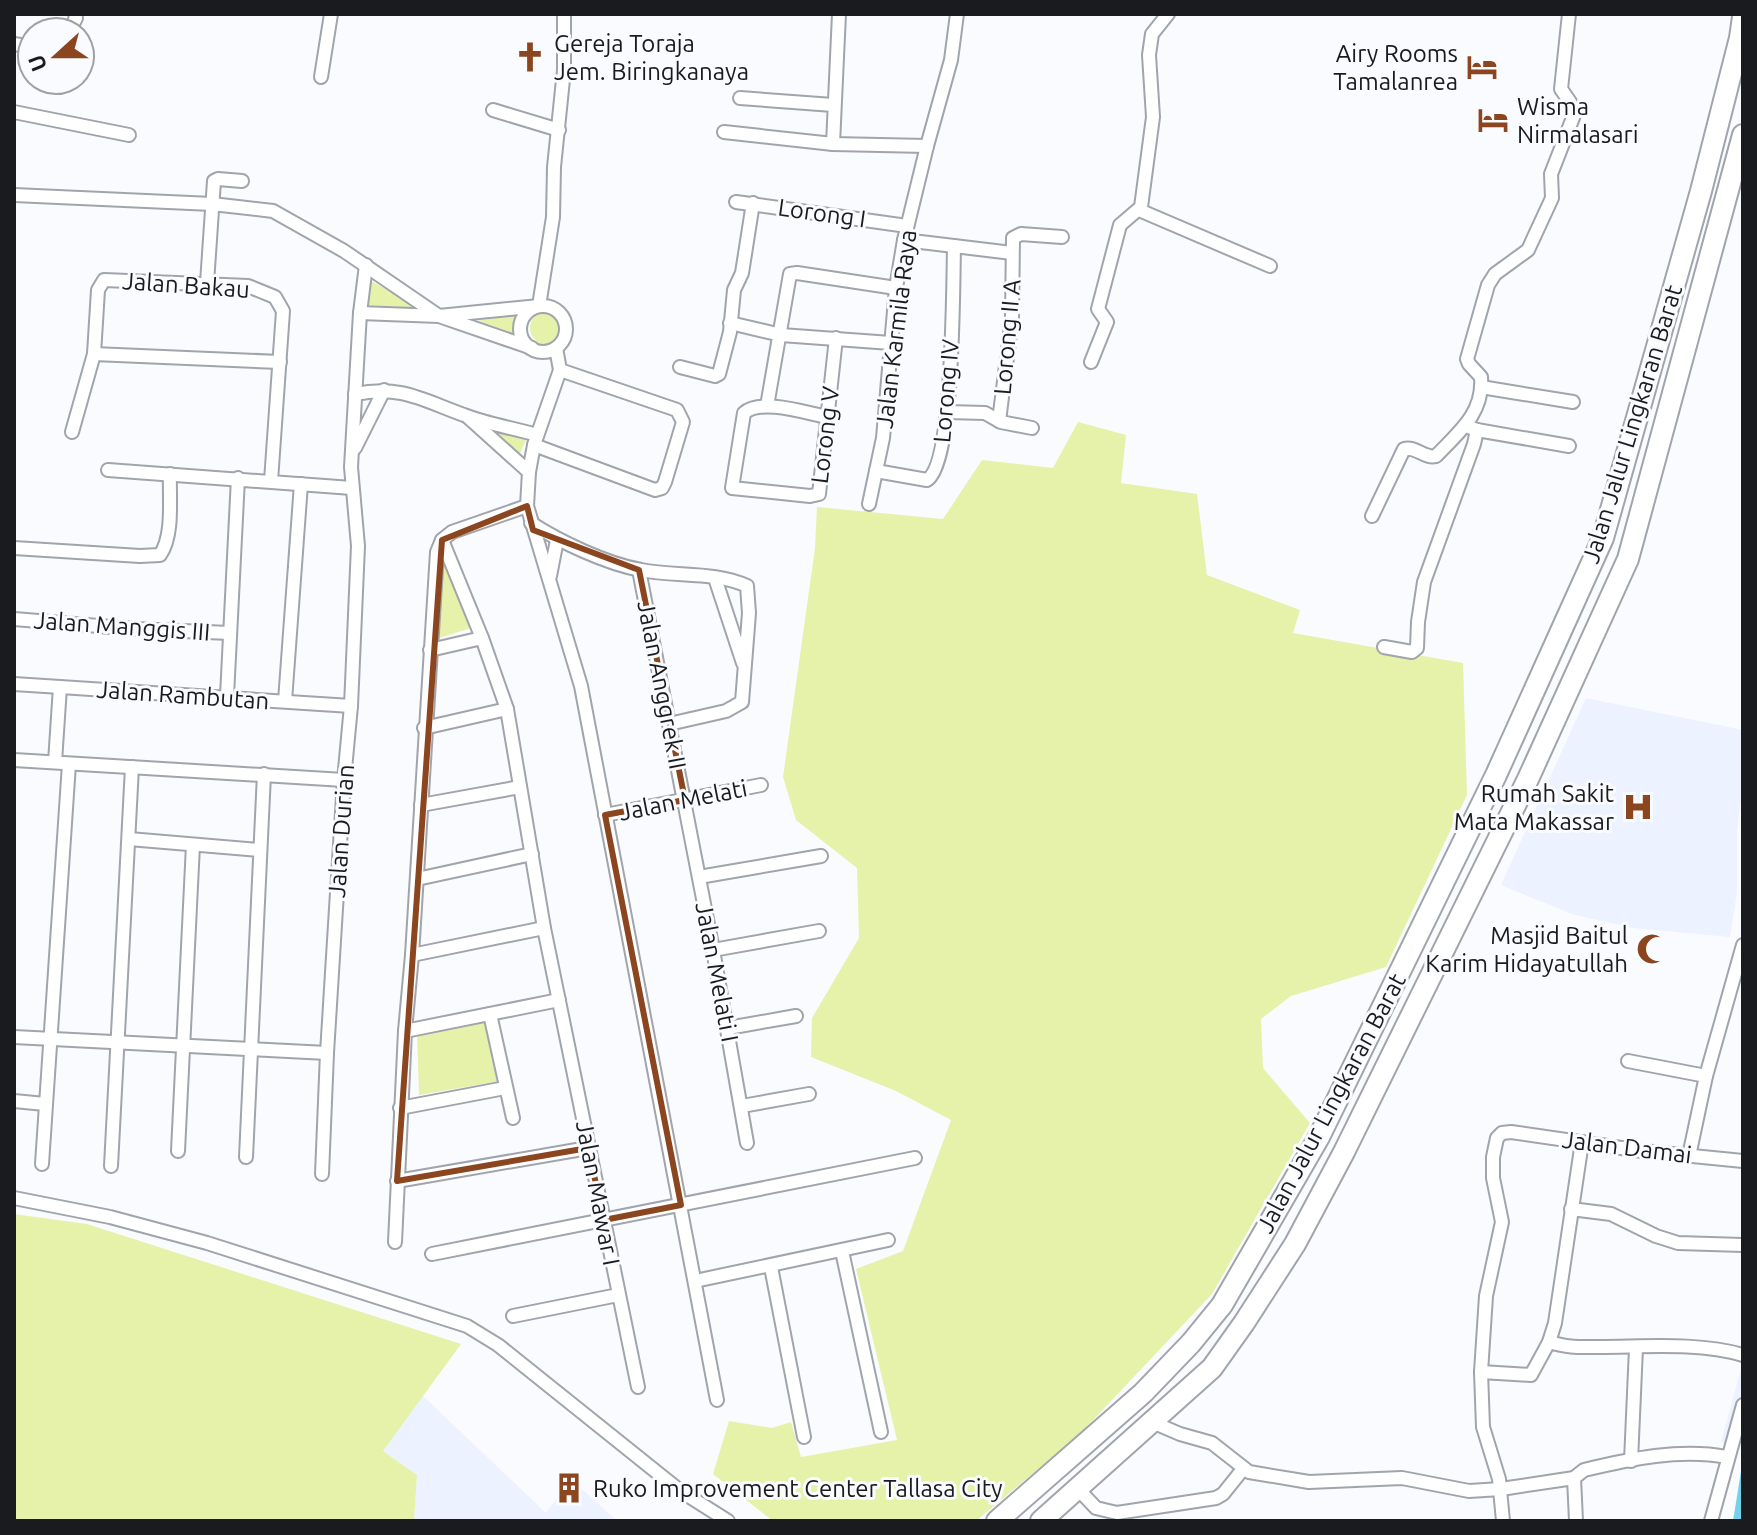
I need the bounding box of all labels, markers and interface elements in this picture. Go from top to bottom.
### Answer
north arrow [16,16,96,96]
place label: Gereja Toraja Jem. Biringkanaya [554,30,749,85]
church icon: Gereja Toraja Jem. Biringkanaya [513,40,547,74]
place label: Airy Rooms Tamalanrea [1333,40,1458,95]
hotel icon: Airy Rooms Tamalanrea [1465,50,1499,84]
text: U [22,52,51,75]
place label: Wisma Nirmalasari [1517,93,1638,148]
hotel icon: Wisma Nirmalasari [1476,103,1510,137]
street label: Lorong I [776,193,868,233]
street label: Jalan Karmila Raya [870,228,922,430]
street label: Jalan Bakau [121,267,251,303]
street label: Lorong II A [989,278,1026,396]
street label: Jalan Jalur Lingkaran Barat [1577,281,1687,566]
street label: Lorong IV [928,338,964,444]
street label: Lorong V [806,385,844,485]
street label: Jalan Anggrek II [632,598,692,772]
street label: Jalan Manggis III [33,606,211,646]
street label: Jalan Rambutan [96,675,270,715]
street label: Jalan Durian [323,763,359,899]
street label: Jalan Melati [617,774,749,826]
place label: Rumah Sakit Mata Makassar [1454,780,1615,835]
hospital icon: Rumah Sakit Mata Makassar [1621,790,1655,824]
street label: Jalan Melati I [690,900,744,1044]
place label: Masjid Baitul Karim Hidayatullah [1425,922,1628,977]
mosque icon: Masjid Baitul Karim Hidayatullah [1635,932,1669,966]
street label: Jalan Jalur Lingkaran Barat [1251,968,1411,1237]
street label: Jalan Mawar I [571,1118,625,1268]
street label: Jalan Damai [1561,1126,1693,1168]
building icon: Ruko Improvement Center Tallasa City [552,1471,586,1505]
place label: Ruko Improvement Center Tallasa City [593,1475,1003,1502]

